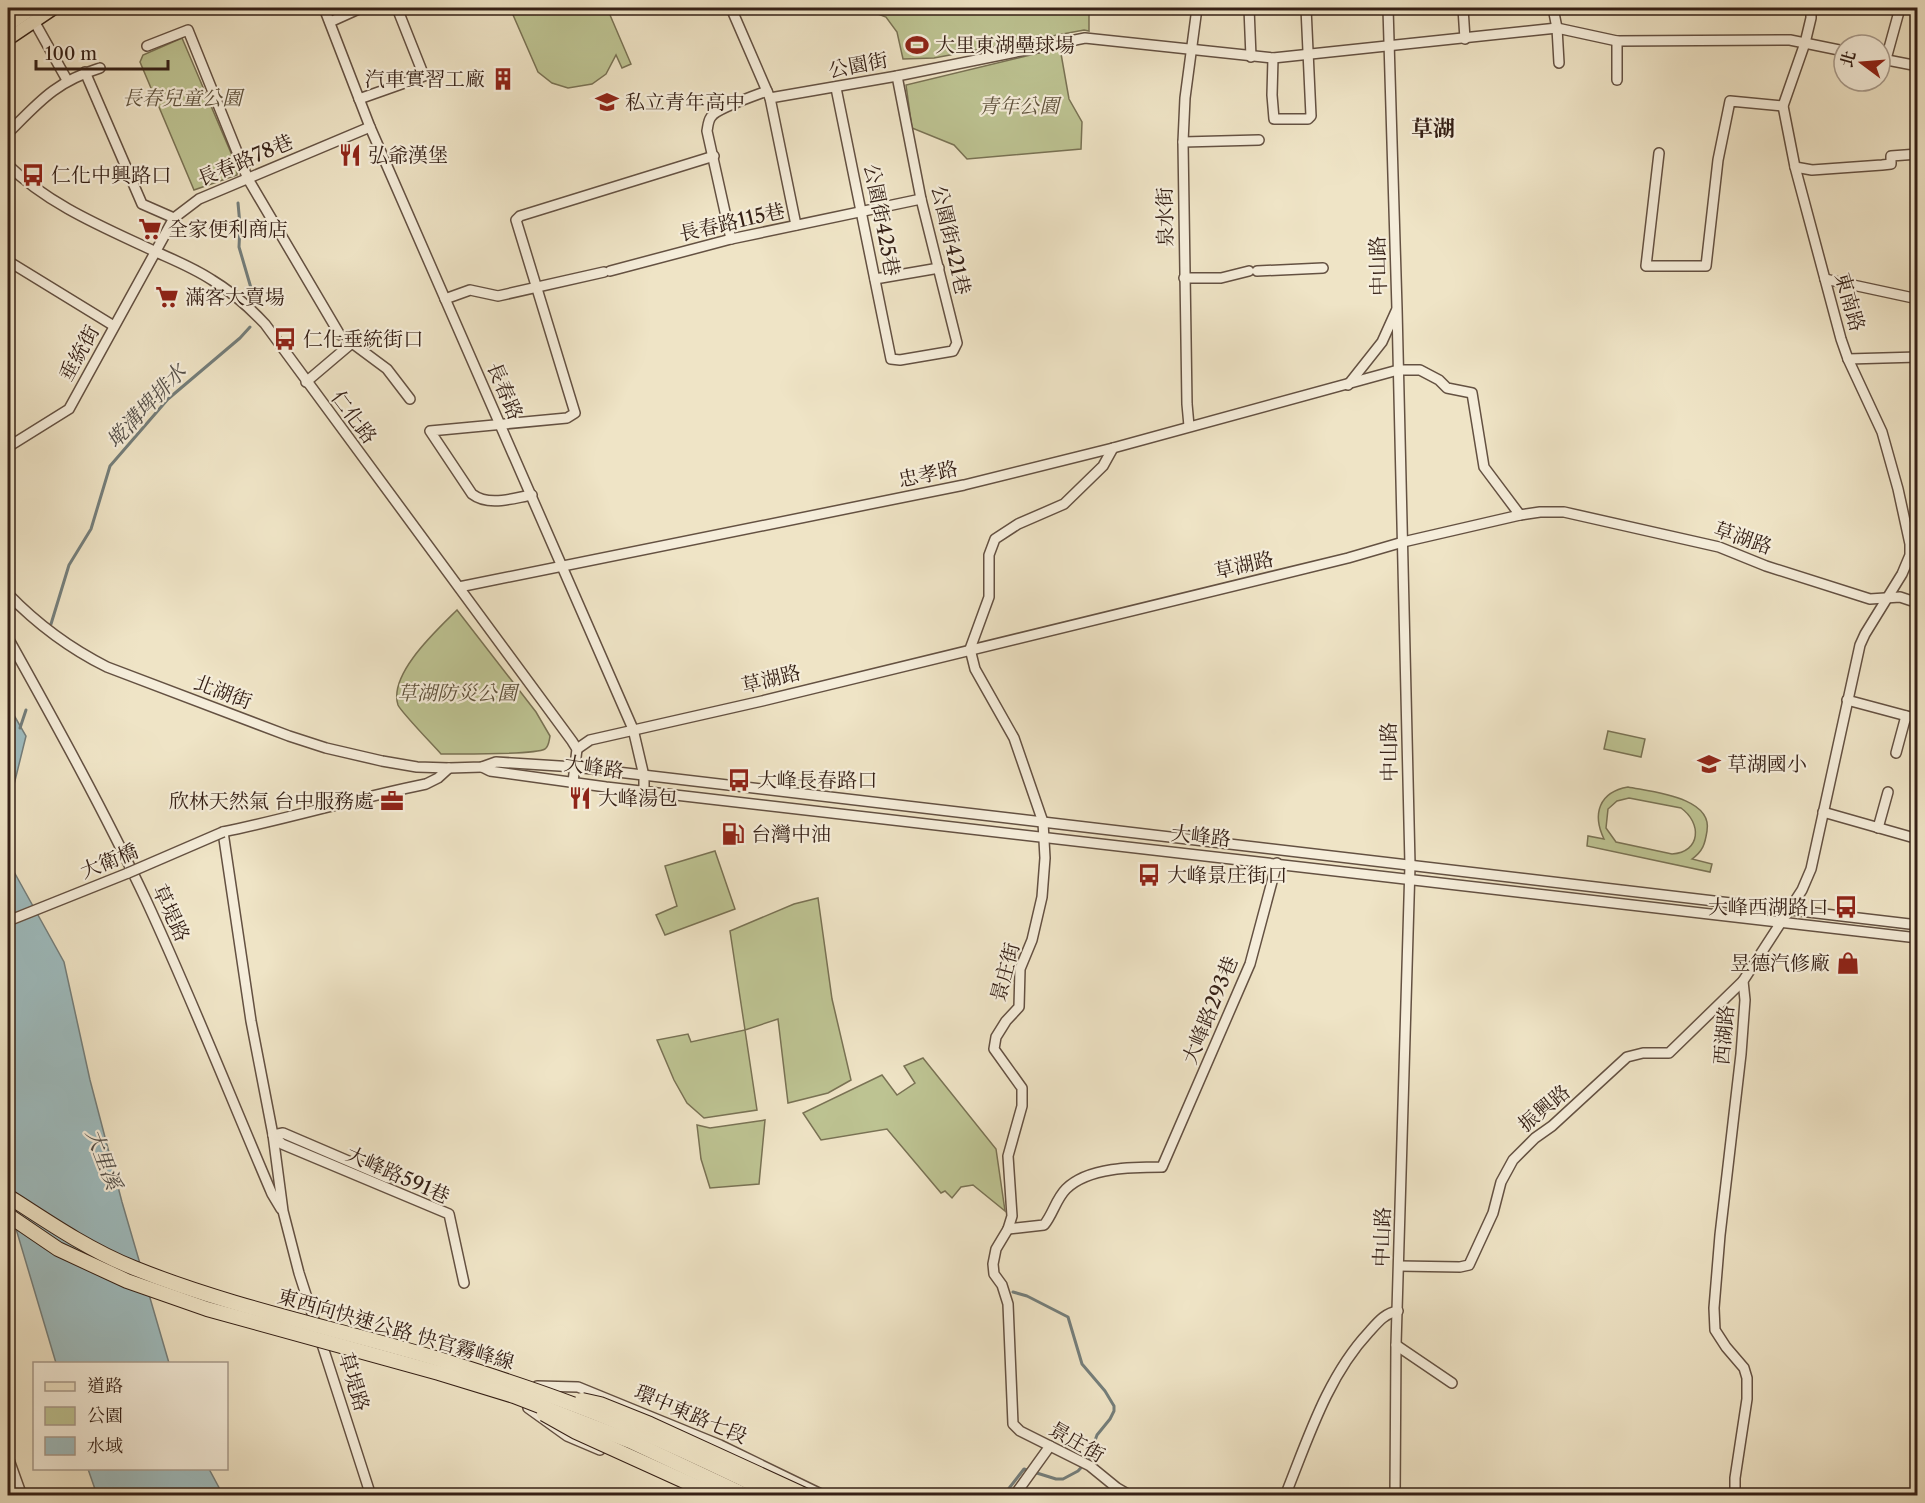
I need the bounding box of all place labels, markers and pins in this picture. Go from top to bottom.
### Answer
sports icon: 大里東湖壘球場 [904,32,930,58]
place label: 大里東湖壘球場 [935,33,1075,57]
building icon: 汽車實習工廠 [490,66,516,92]
place label: 汽車實習工廠 [365,67,485,91]
school or university icon: 私立青年高中 [594,89,620,115]
place label: 私立青年高中 [625,90,745,114]
restaurant icon: 弘爺漢堡 [337,142,363,168]
place label: 弘爺漢堡 [368,143,448,167]
bus stop icon: 仁化中興路口 [20,162,46,188]
place label: 仁化中興路口 [51,163,171,187]
supermarket icon: 全家便利商店 [137,216,163,242]
place label: 全家便利商店 [168,217,288,241]
supermarket icon: 滿客大賣場 [154,284,180,310]
place label: 滿客大賣場 [185,285,285,309]
bus stop icon: 仁化垂統街口 [272,326,298,352]
place label: 仁化垂統街口 [303,327,423,351]
school or university icon: 草湖國小 [1696,751,1722,777]
place label: 草湖國小 [1727,752,1807,776]
bus stop icon: 大峰長春路口 [726,767,752,793]
place label: 大峰長春路口 [757,768,877,792]
restaurant icon: 大峰湯包 [567,785,593,811]
place label: 大峰湯包 [598,786,678,810]
office icon: 欣林天然氣 台中服務處 [379,788,405,814]
place label: 欣林天然氣 台中服務處 [169,789,374,813]
fuel station icon: 台灣中油 [720,821,746,847]
place label: 台灣中油 [751,822,831,846]
bus stop icon: 大峰景庄街口 [1136,862,1162,888]
place label: 大峰景庄街口 [1167,863,1287,887]
bus stop icon: 大峰西湖路口 [1833,894,1859,920]
place label: 大峰西湖路口 [1708,895,1828,919]
shop icon: 昱德汽修廠 [1835,950,1861,976]
place label: 昱德汽修廠 [1730,951,1830,975]

